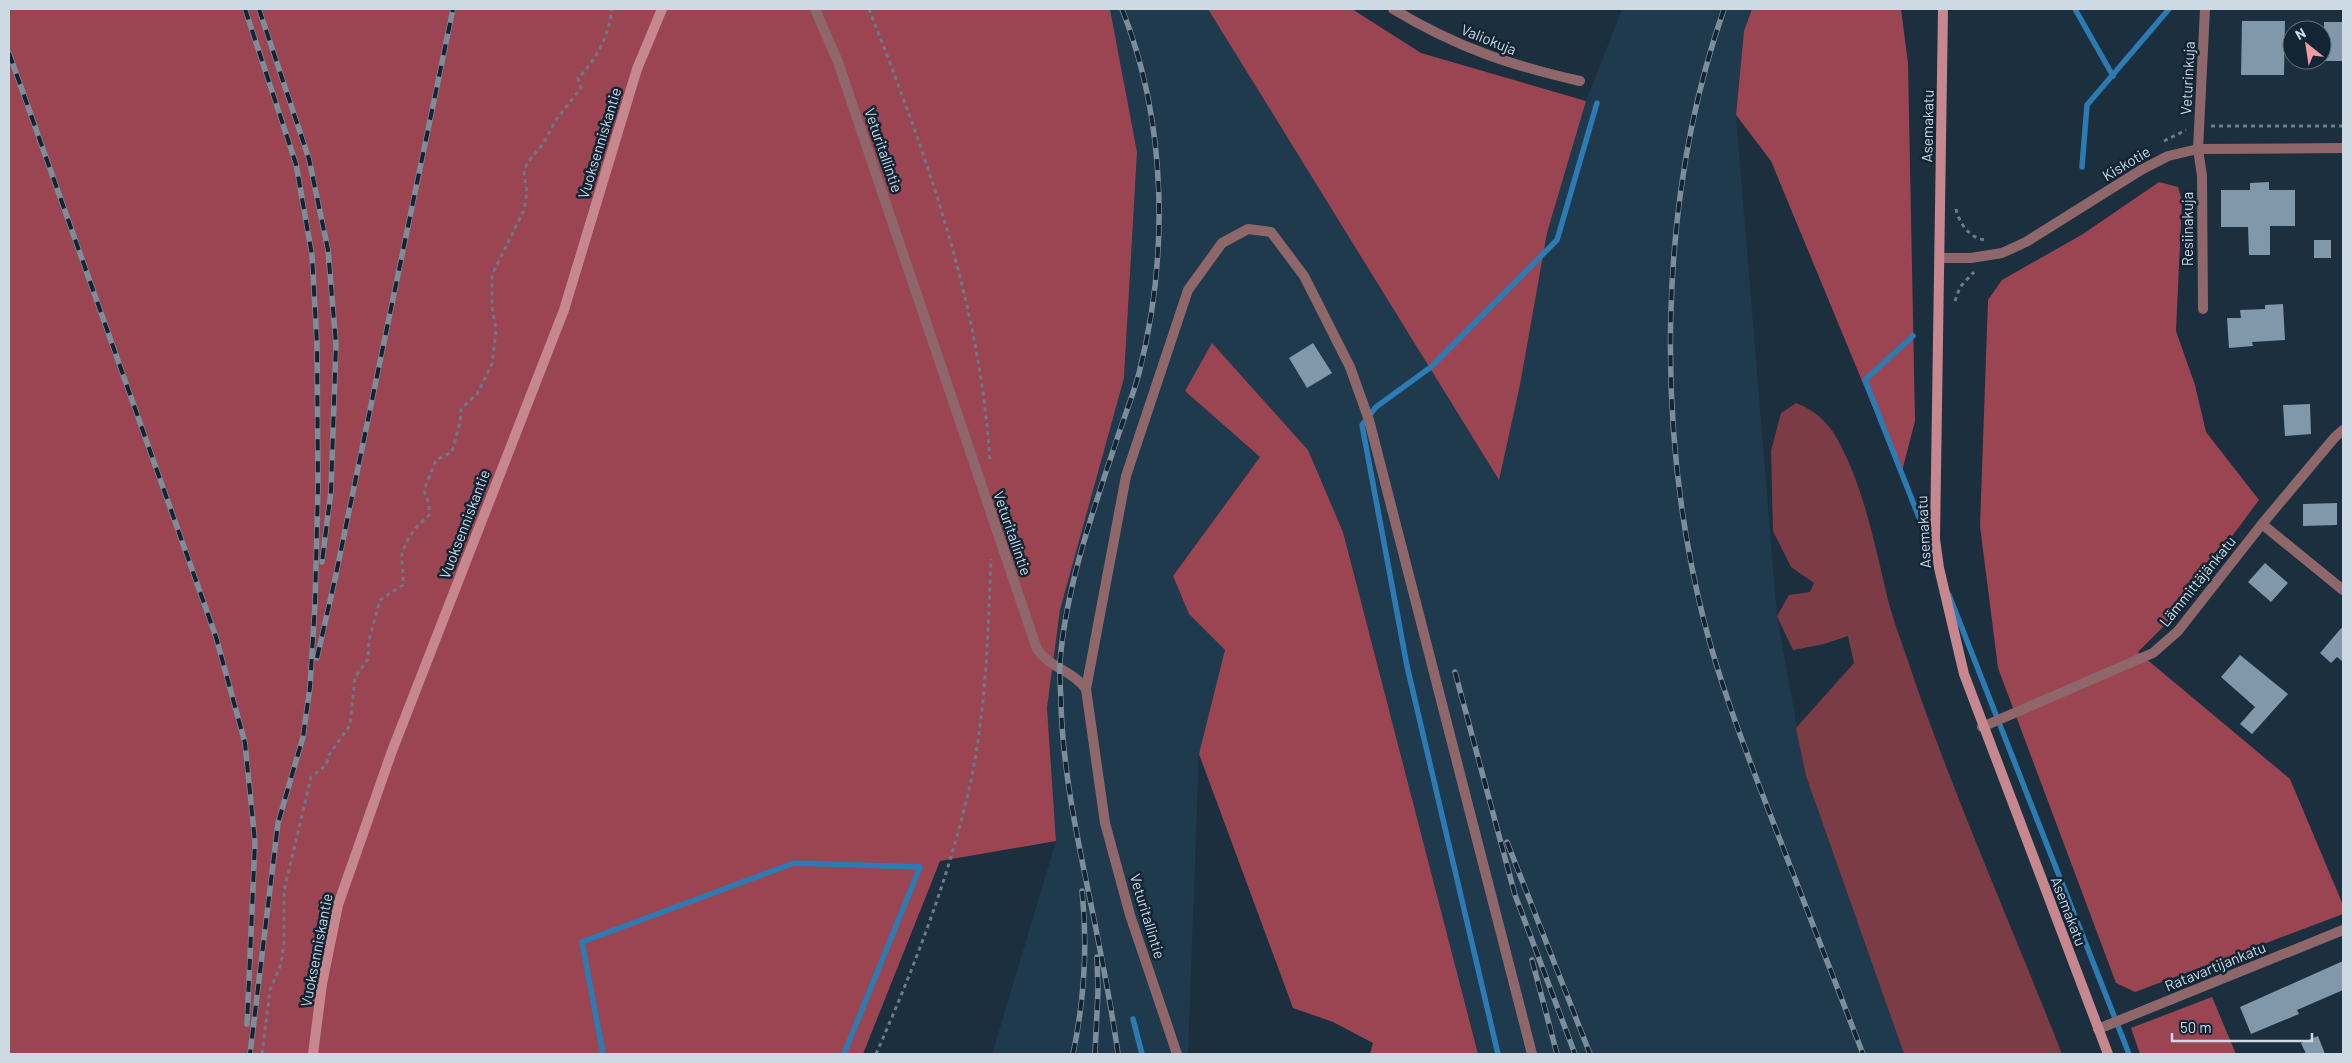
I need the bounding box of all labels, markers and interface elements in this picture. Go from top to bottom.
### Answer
street label: Valiokuja [1459,20,1519,58]
north arrow [2282,20,2332,70]
text: N [2292,24,2309,43]
street label: Veturinkuja [2176,41,2198,115]
street label: Vuoksenniskantie [574,85,624,201]
street label: Asemakatu [1917,89,1937,163]
street label: Veturitallintie [861,105,907,195]
street label: Kiskotie [2099,142,2153,184]
street label: Resiinakuja [2178,192,2196,266]
street label: Vuoksenniskantie [435,467,493,581]
street label: Veturitallintie [990,488,1036,578]
street label: Asemakatu [1912,495,1934,569]
street label: Lämmittäjänkatu [2155,532,2239,630]
street label: Veturitallintie [1127,871,1169,961]
street label: Asemakatu [2048,874,2090,948]
street label: Vuoksenniskantie [296,892,336,1008]
street label: Ratavartijankatu [2162,938,2268,994]
scale bar [2172,1010,2312,1042]
text: 50 m [2180,1018,2212,1036]

